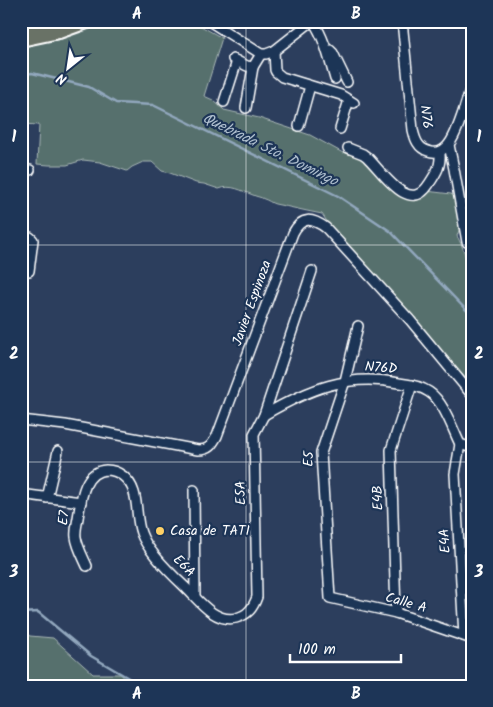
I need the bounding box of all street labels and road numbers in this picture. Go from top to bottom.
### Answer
street label: N76 [414,104,438,130]
street label: Javier Espinoza [226,257,278,349]
street label: N76D [364,356,398,380]
street label: E5 [298,449,320,467]
street label: E5A [230,481,252,505]
street label: E4B [367,485,389,511]
street label: E7 [52,509,76,527]
street label: E4A [433,528,457,554]
street label: E6A [168,550,200,582]
street label: Calle A [383,587,429,619]

